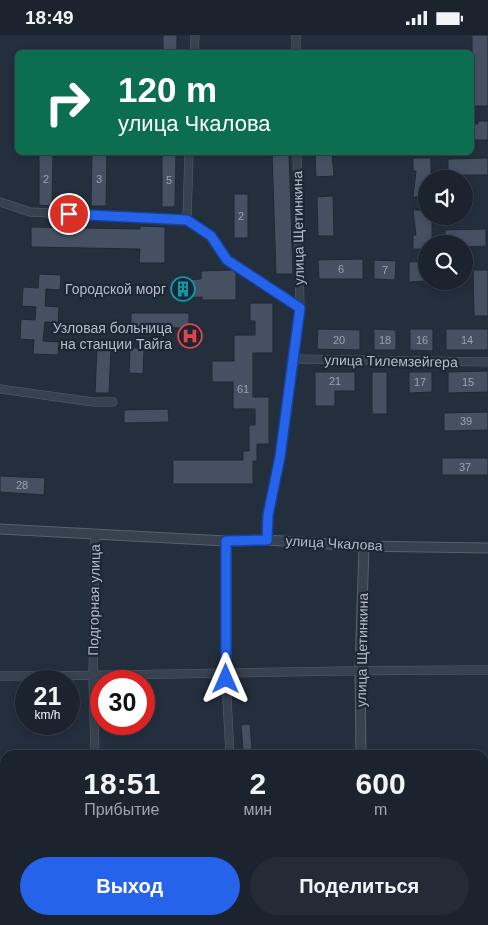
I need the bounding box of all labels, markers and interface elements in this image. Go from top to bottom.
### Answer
text: 18:49 [25,7,74,28]
icon: right [35,70,100,135]
text: 120 m [118,70,217,109]
text: улица Чкалова [118,111,271,136]
map controls [418,170,473,290]
button: sound [418,170,473,225]
street label: улица Щетинкина [289,171,307,285]
house number: 2 [43,173,49,185]
house number: 3 [96,173,102,185]
house number: 5 [166,174,172,186]
pin [48,193,90,235]
icon: arrive [55,200,83,228]
house number: 2 [238,210,244,222]
button: search [418,235,473,290]
house number: 6 [338,263,344,275]
house number: 7 [382,264,388,276]
building icon: Городской морг [170,276,196,302]
place label: Городской морг [65,281,166,297]
place label: Узловая больница на станции Тайга [53,320,172,352]
hospital icon: Узловая больница на станции Тайга [177,323,203,349]
house number: 20 [333,334,345,346]
house number: 18 [379,334,391,346]
house number: 16 [416,334,428,346]
house number: 14 [461,334,473,346]
street label: улица Тилемзейгера [324,352,458,370]
house number: 21 [329,375,341,387]
house number: 17 [414,376,426,388]
house number: 15 [462,376,474,388]
house number: 61 [237,383,249,395]
house number: 39 [460,415,472,427]
house number: 37 [459,461,471,473]
house number: 28 [16,479,28,491]
street label: улица Чкалова [285,532,383,554]
street label: Подгорная улица [85,544,103,656]
street label: улица Щетинкина [353,593,371,707]
position arrow [199,652,251,704]
speed limit sign: 30 [90,670,155,735]
text: 21 [34,682,61,710]
text: km/h [34,708,61,722]
text: 18:51 [83,767,160,800]
text: 2 [249,767,266,800]
text: 600 [356,767,406,800]
text: Прибытие [84,801,159,818]
text: мин [243,801,272,818]
text: m [374,801,387,818]
button: Выход [20,857,240,915]
button: Поделиться [250,857,469,915]

